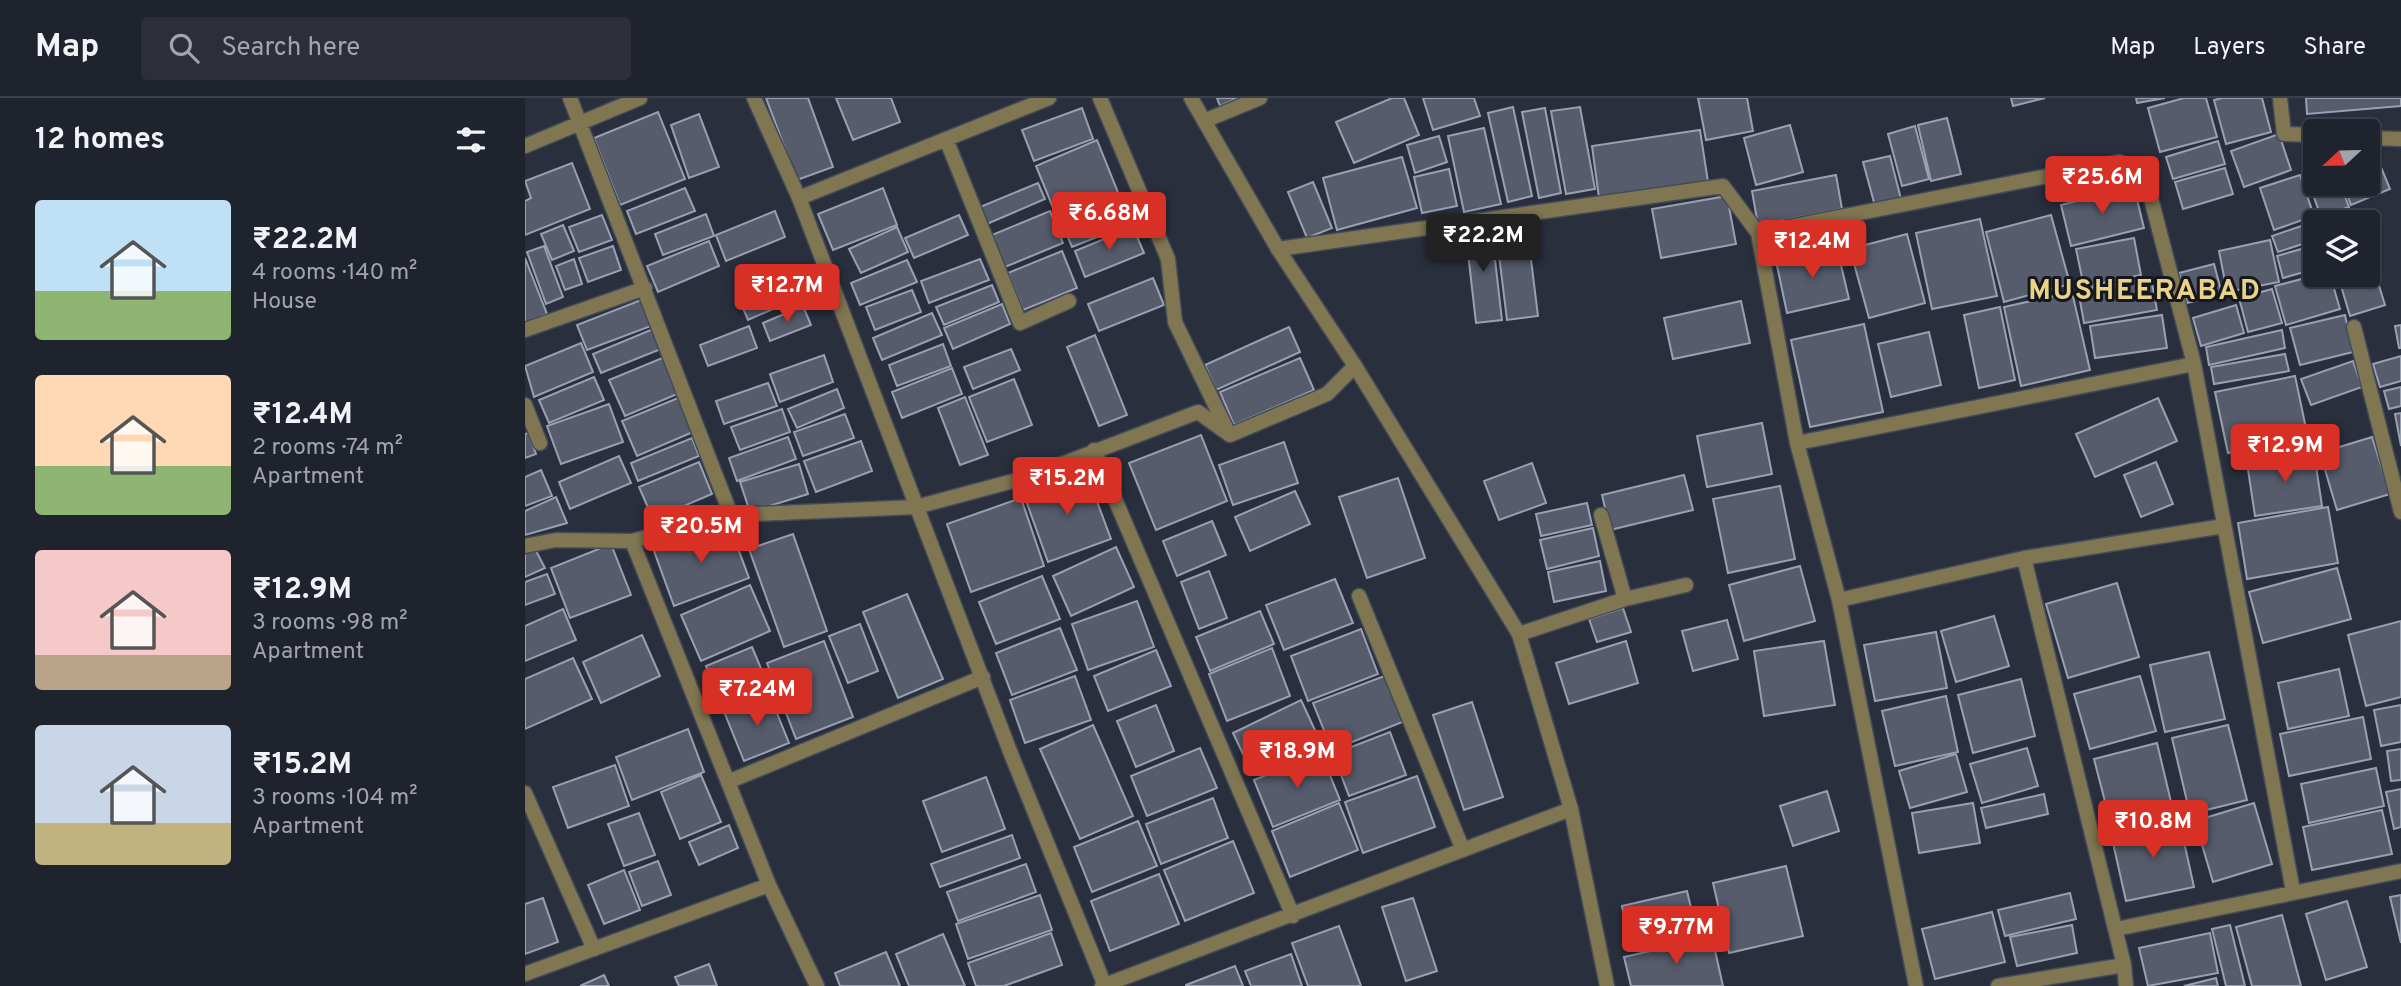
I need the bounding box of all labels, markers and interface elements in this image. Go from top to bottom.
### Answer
search box [141,17,631,80]
text: Map [35,27,99,69]
icon: search [165,29,203,67]
text: Search here [221,32,360,65]
text: Map [2110,33,2155,63]
text: Layers [2193,33,2265,63]
text: Share [2303,33,2366,63]
north arrow [2303,119,2380,196]
map controls [2303,119,2380,287]
icon: filters [452,121,490,159]
text: 12 homes [35,122,165,159]
pin: ₹25.6M [2045,156,2159,216]
text: ₹25.6M [2061,164,2143,193]
pin: ₹6.68M [1052,192,1166,252]
text: ₹6.68M [1068,200,1150,229]
button: layers [2303,210,2380,287]
pin: ₹22.2M [1426,214,1540,274]
pin: ₹12.4M [1755,220,1869,280]
text: ₹22.2M [252,222,358,259]
text: ₹22.2M [1442,222,1524,251]
icon: home [91,228,175,312]
text: ₹12.4M [1773,228,1851,257]
text: 4 rooms · 140 m² [252,259,417,288]
pin: ₹12.7M [730,264,844,324]
text: ₹12.7M [751,272,823,301]
district label: MUSHEERABAD [2028,274,2262,310]
text: House [252,288,317,317]
text: ₹12.4M [252,397,353,434]
icon: home [91,403,175,487]
pin: ₹12.9M [2228,424,2342,484]
text: ₹12.9M [2247,432,2323,461]
text: 2 rooms · 74 m² [252,434,403,463]
pin: ₹15.2M [1010,458,1124,517]
text: Apartment [252,463,364,492]
text: ₹15.2M [1029,465,1105,494]
pin: ₹20.5M [644,505,758,565]
text: ₹20.5M [660,513,742,542]
text: ₹12.9M [252,572,352,609]
icon: home [91,578,175,662]
text: 3 rooms · 98 m² [252,609,408,638]
text: Apartment [252,638,364,667]
pin: ₹7.24M [700,668,814,728]
text: ₹7.24M [718,676,796,705]
pin: ₹18.9M [1240,730,1354,790]
text: ₹18.9M [1259,738,1335,767]
text: ₹15.2M [252,747,352,784]
icon: home [91,753,175,837]
text: 3 rooms · 104 m² [252,784,417,813]
pin: ₹10.8M [2096,800,2210,860]
text: ₹10.8M [2114,808,2192,837]
text: Apartment [252,813,364,842]
pin: ₹9.77M [1619,906,1733,966]
text: ₹9.77M [1638,914,1714,943]

